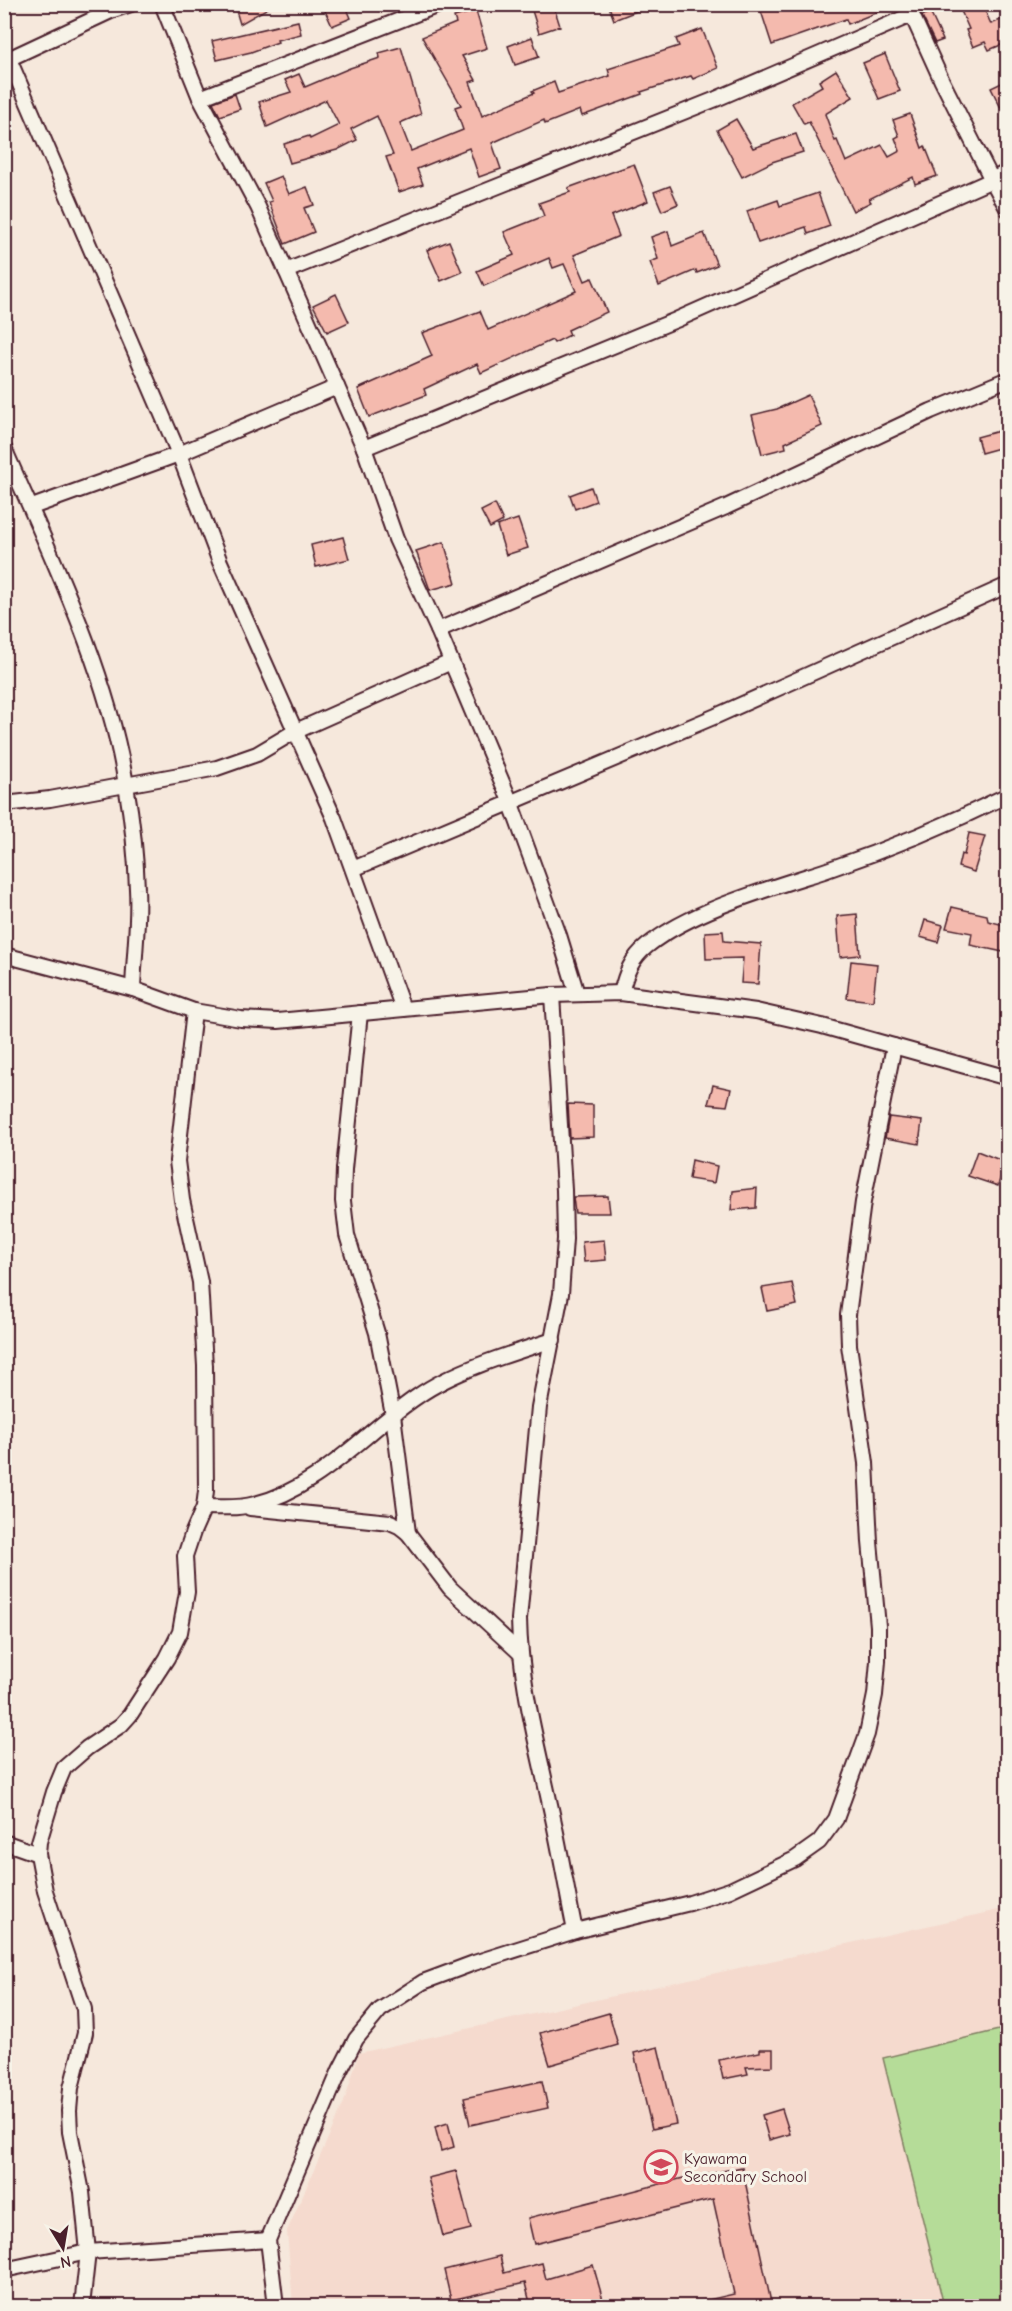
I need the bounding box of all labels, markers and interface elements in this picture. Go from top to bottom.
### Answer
school or university icon: Kyawama Secondary School [643,2149,679,2185]
place label: Kyawama Secondary School [684,2150,807,2186]
north arrow [33,2218,93,2278]
text: N [59,2252,73,2272]

